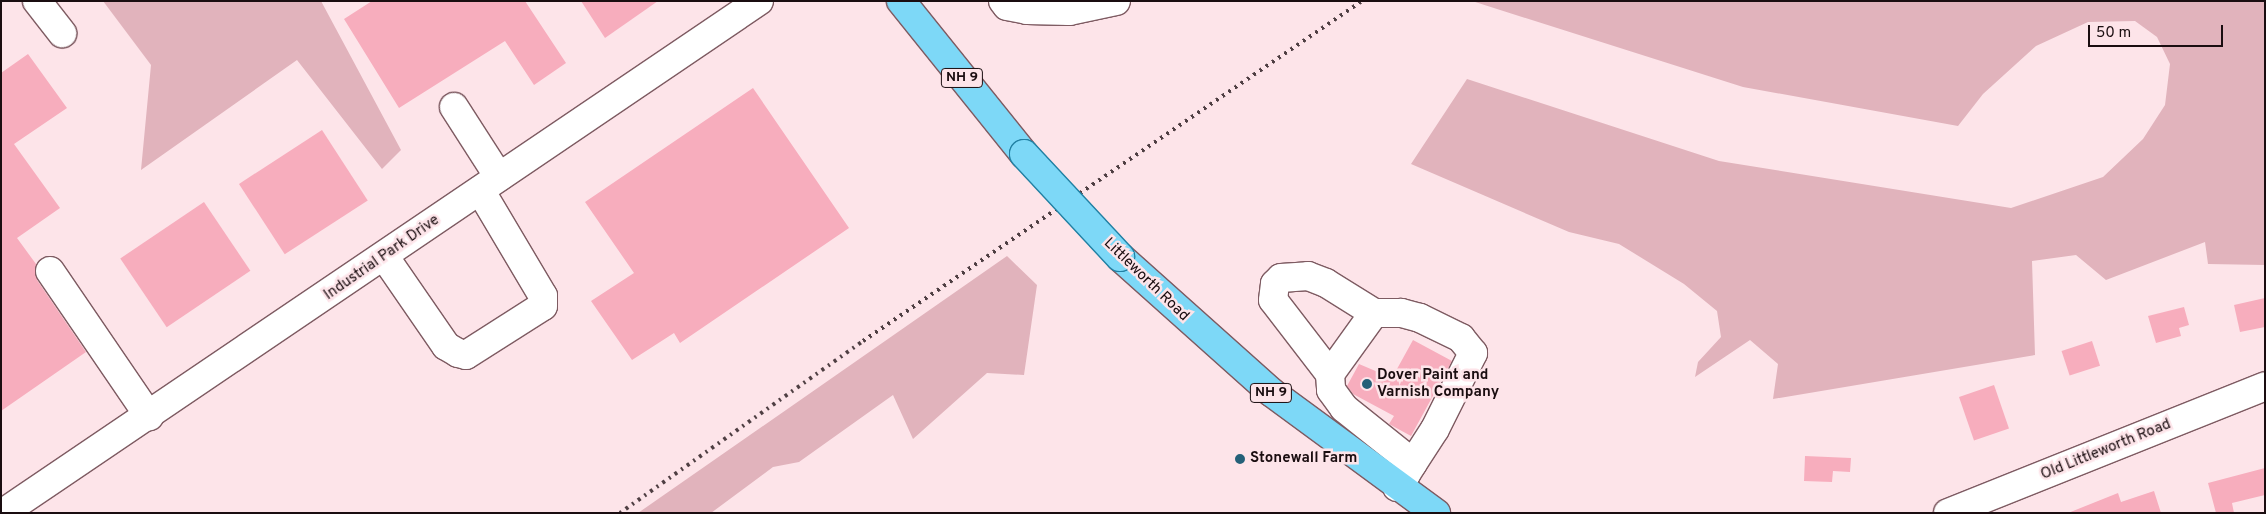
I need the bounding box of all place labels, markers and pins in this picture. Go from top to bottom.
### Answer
place label: Dover Paint and Varnish Company [1377,366,1499,401]
marker: Dover Paint and Varnish Company [1361,378,1373,390]
place label: Stonewall Farm [1250,450,1357,468]
marker: Stonewall Farm [1234,453,1246,465]

